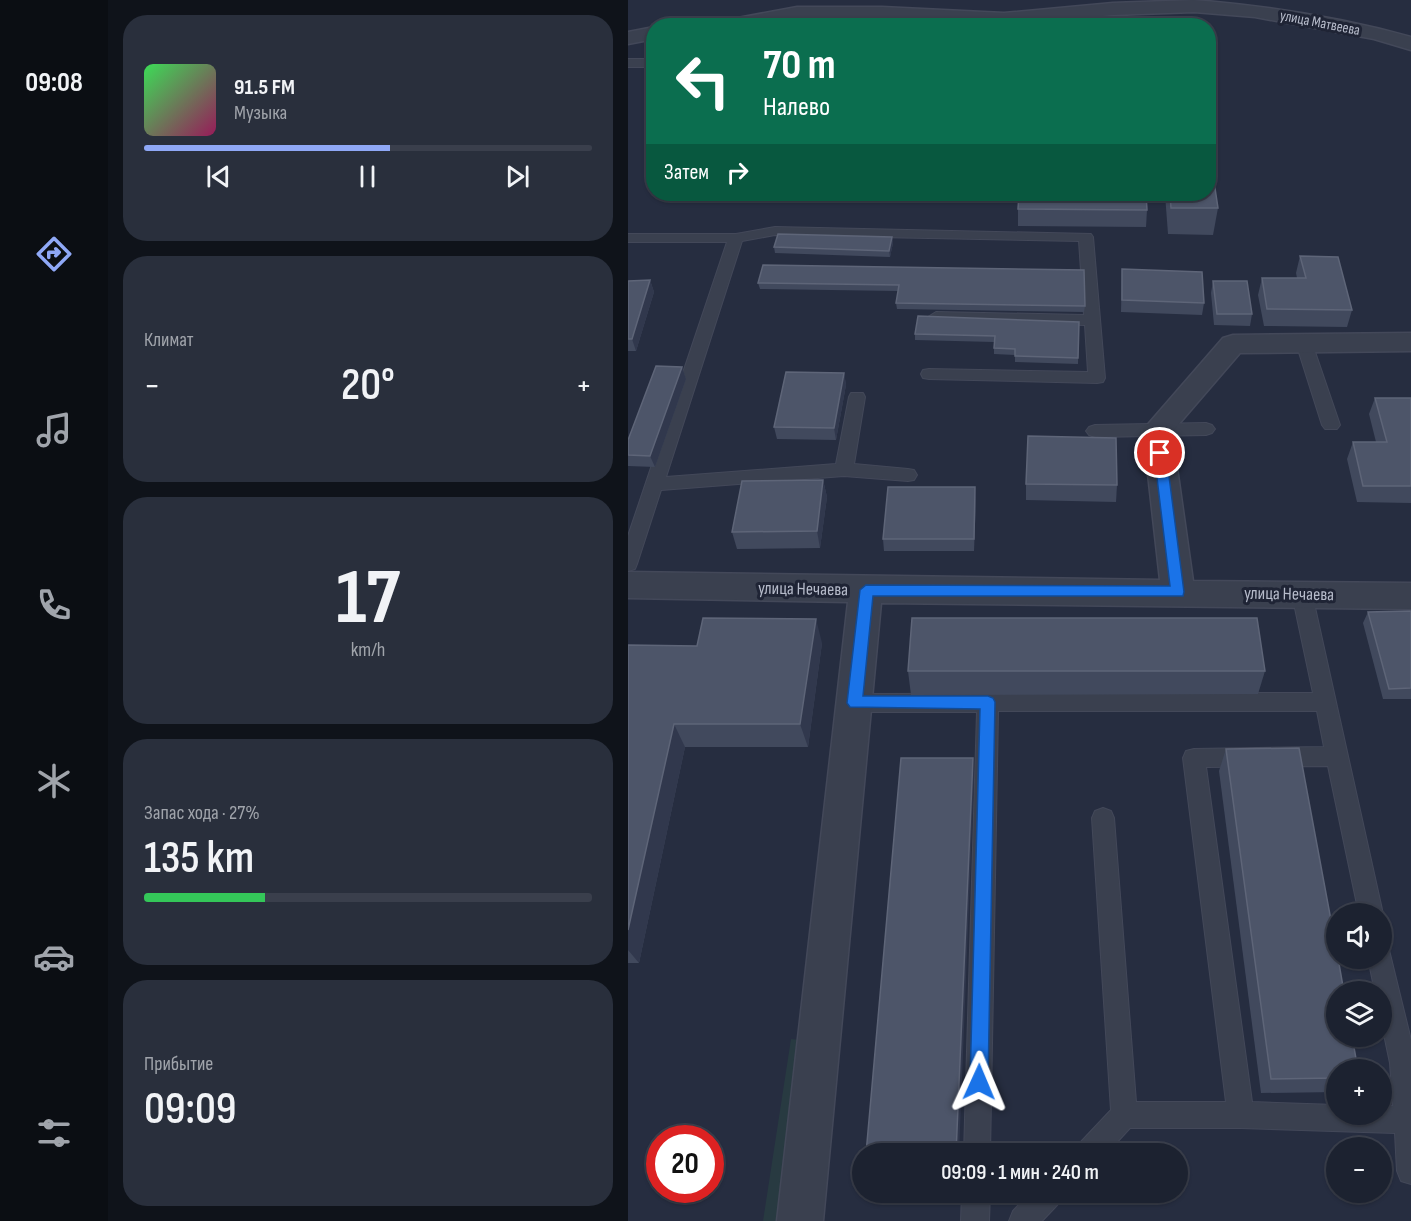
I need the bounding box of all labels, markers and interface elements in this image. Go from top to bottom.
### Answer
street label: улица Матвеева [1278,6,1362,40]
text: 70 m [763,40,836,91]
icon: left [664,42,742,120]
text: 09:08 [25,67,83,99]
text: 91.5 FM [234,74,295,101]
text: Налево [763,91,830,123]
text: Музыка [234,101,287,125]
icon: right [721,156,754,189]
text: Затем [664,159,709,186]
icon: previous [202,160,235,193]
icon: pause [351,160,384,193]
icon: next [501,160,534,193]
icon: directions [33,233,75,275]
text: Климат [144,328,194,352]
text: 20° [341,358,395,413]
text: − [144,366,160,406]
text: + [576,366,592,406]
icon: music [33,409,75,451]
pin [1134,427,1185,478]
icon: arrive [1143,436,1176,469]
text: 17 [336,552,400,645]
street label: улица Нечаева [758,578,848,600]
street label: улица Нечаева [1244,583,1334,605]
icon: phone [33,584,75,626]
text: km/h [351,638,385,662]
icon: climate [33,760,75,802]
text: Запас хода · 27% [144,801,260,825]
text: 135 km [144,831,254,886]
map controls [1326,903,1392,1203]
button: sound [1326,903,1392,969]
icon: car [33,936,75,978]
button: layers [1326,981,1392,1047]
position arrow [947,1050,1011,1114]
text: Прибытие [144,1052,213,1076]
button: + [1326,1059,1392,1125]
text: 09:09 [144,1082,237,1137]
icon: filters [33,1112,75,1154]
speed limit sign: 20 [646,1125,724,1203]
button: − [1326,1137,1392,1203]
text: 09:09 · 1 мин · 240 m [941,1159,1099,1186]

